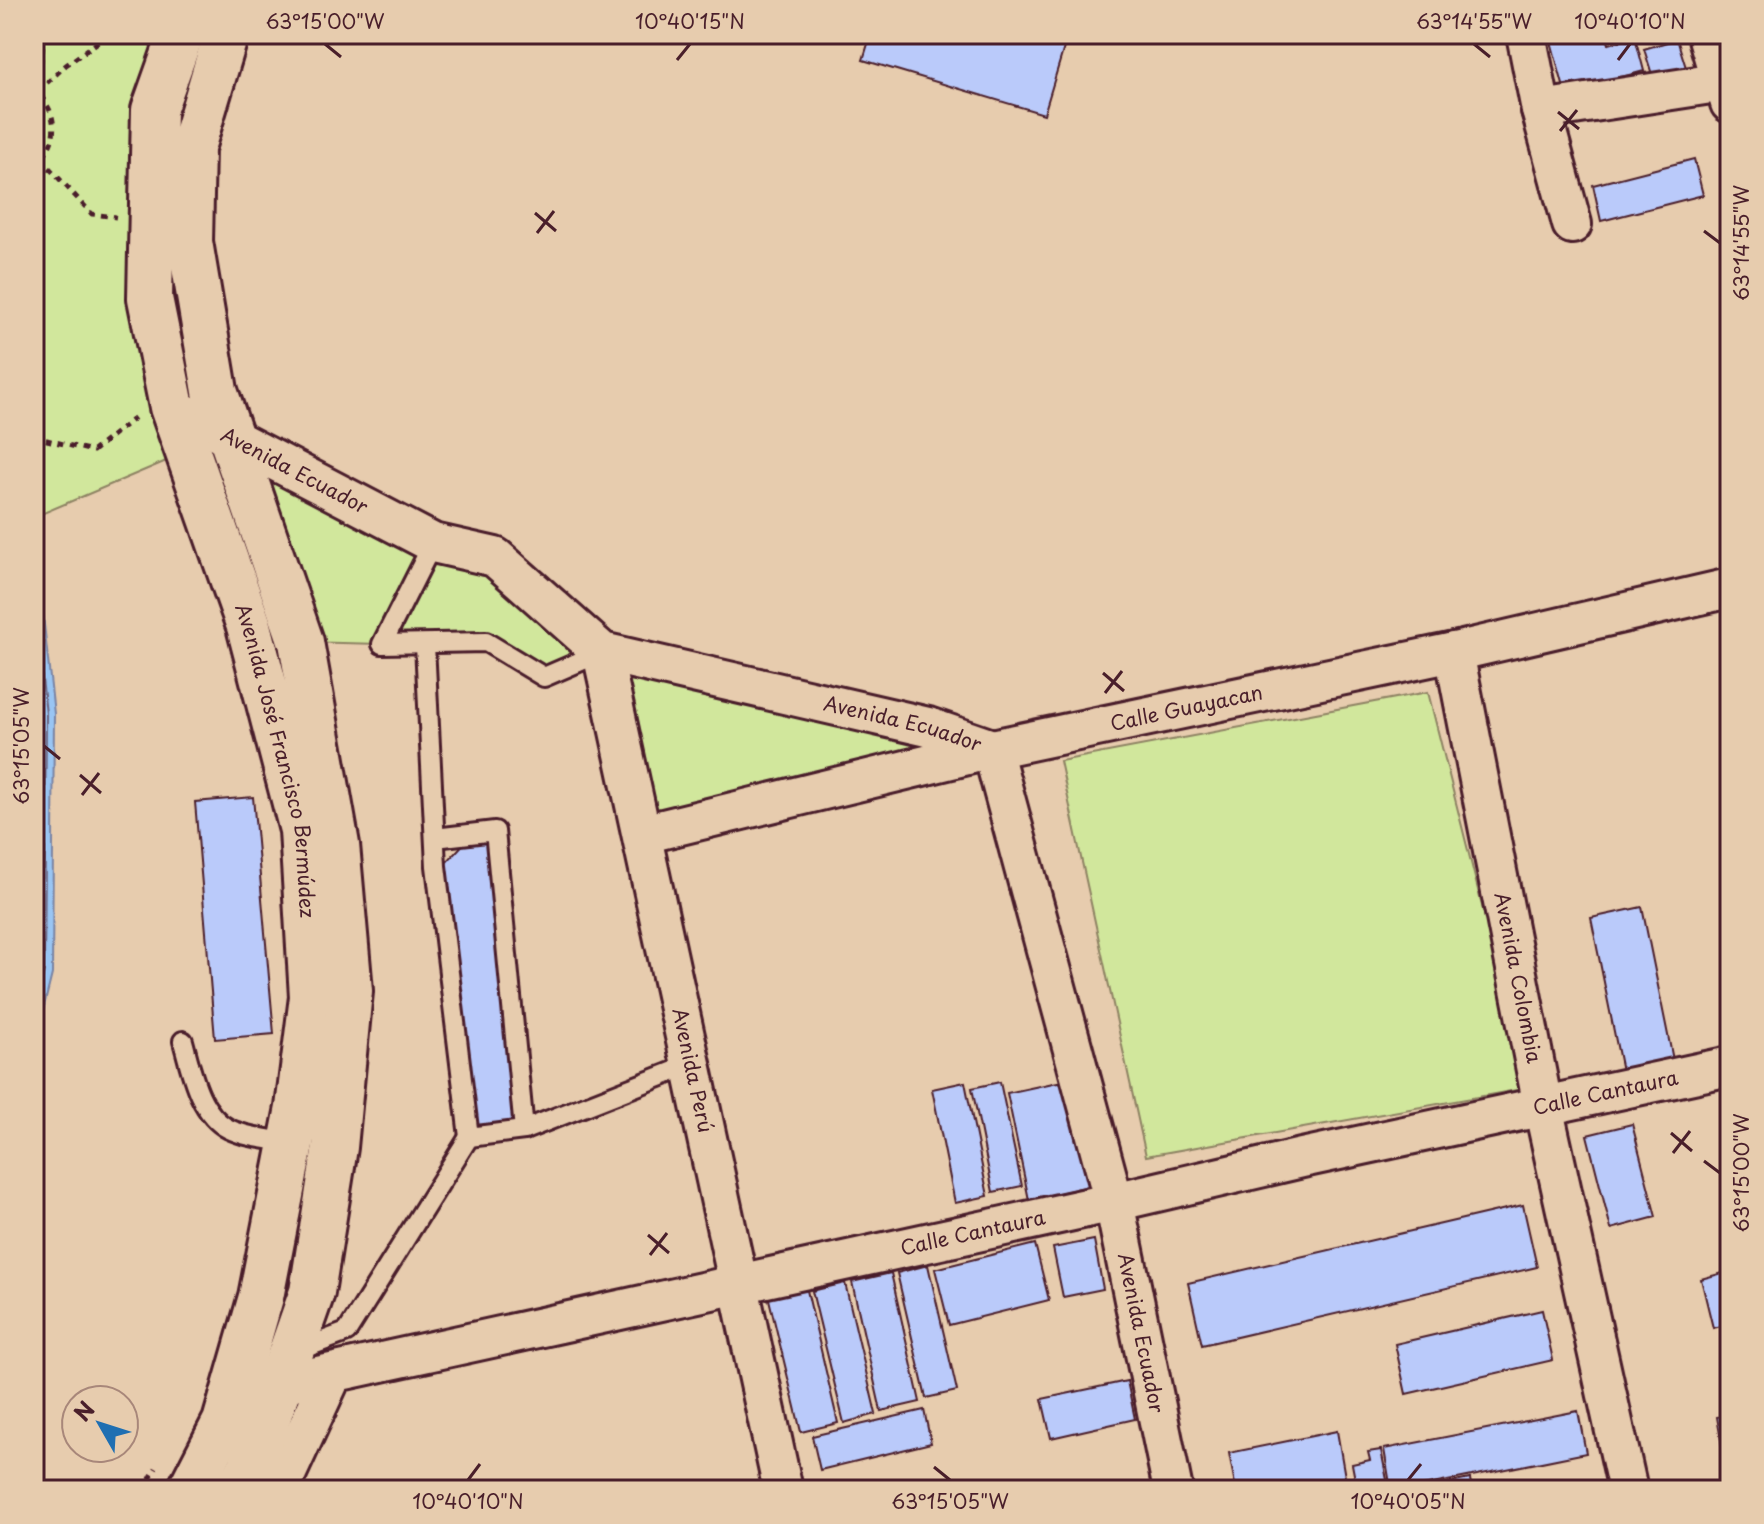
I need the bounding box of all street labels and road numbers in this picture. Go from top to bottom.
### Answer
street label: Avenida Ecuador [216,419,375,521]
street label: Avenida José Francisco Bermúdez [228,599,323,919]
street label: Calle Guayacan [1107,677,1265,738]
street label: Avenida Ecuador [821,687,987,759]
street label: Avenida Colombia [1487,890,1550,1066]
street label: Avenida Perú [665,1005,721,1135]
street label: Calle Cantaura [1530,1061,1681,1122]
street label: Calle Cantaura [897,1201,1049,1262]
street label: Avenida Ecuador [1111,1250,1173,1416]

